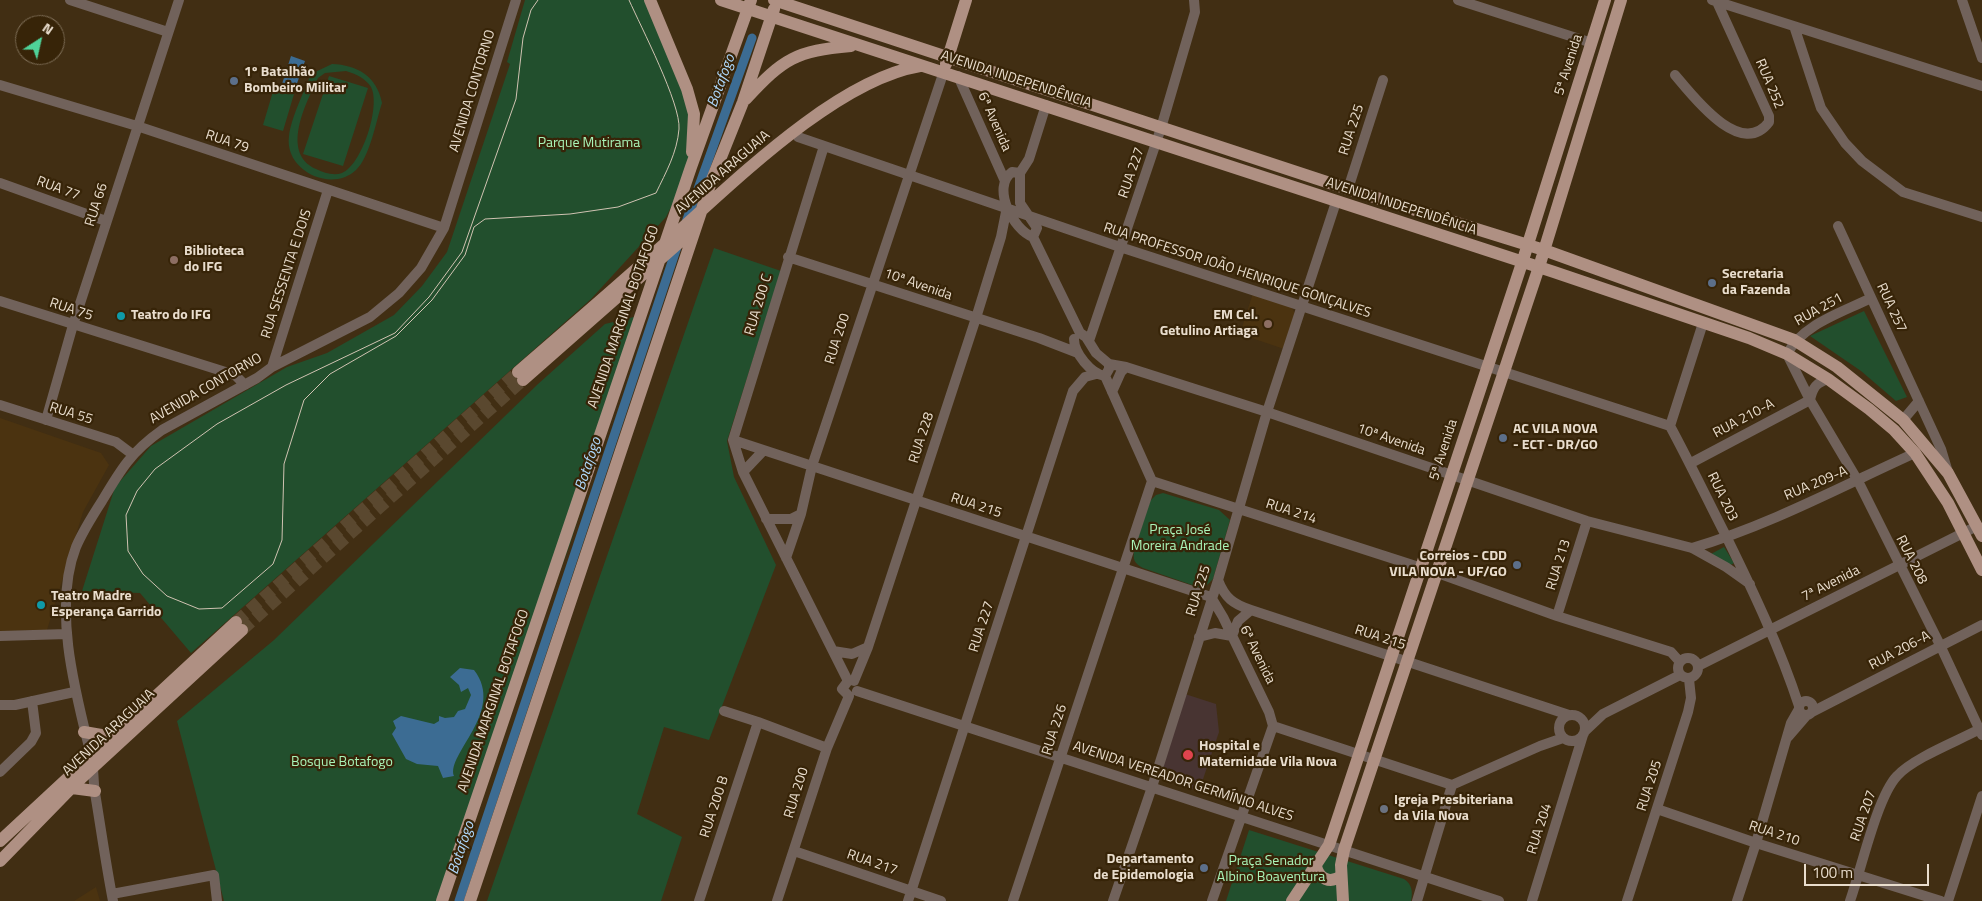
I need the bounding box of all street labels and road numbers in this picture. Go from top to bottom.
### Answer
street label: AVENIDA CONTORNO [446,28,500,154]
street label: 5ª Avenida [1551,32,1587,98]
street label: AVENIDA INDEPENDÊNCIA [938,48,1094,112]
street label: RUA 252 [1751,57,1787,111]
street label: 6ª Avenida [973,90,1015,154]
street label: RUA 225 [1336,102,1368,158]
street label: RUA 79 [203,127,251,157]
street label: AVENIDA ARAGUAIA [672,127,774,219]
street label: RUA 227 [1116,145,1148,201]
street label: RUA 77 [34,173,82,205]
street label: AVENIDA INDEPENDÊNCIA [1323,175,1479,239]
street label: RUA 66 [82,181,112,229]
street label: RUA SESSENTA E DOIS [258,207,316,341]
street label: RUA PROFESSOR JOÃO HENRIQUE GONÇALVES [1101,220,1373,322]
street label: AVENIDA MARGINAL BOTAFOGO [585,223,663,411]
street label: 10ª Avenida [882,266,954,304]
street label: RUA 200 C [742,272,776,338]
street label: RUA 257 [1872,281,1910,335]
street label: RUA 251 [1792,290,1846,330]
street label: RUA 75 [47,295,95,325]
street label: RUA 200 [822,311,854,367]
street label: AVENIDA CONTORNO [147,350,265,428]
street label: RUA 210-A [1711,396,1777,442]
street label: RUA 55 [47,399,95,429]
street label: RUA 228 [906,410,938,466]
street label: 5ª Avenida [1426,417,1462,483]
street label: 10ª Avenida [1355,421,1427,459]
street label: RUA 209-A [1782,463,1850,505]
street label: RUA 203 [1703,470,1741,524]
street label: RUA 215 [948,490,1004,522]
street label: RUA 214 [1263,496,1319,528]
street label: RUA 208 [1892,533,1930,587]
street label: RUA 213 [1543,537,1575,593]
street label: 7ª Avenida [1799,562,1863,606]
street label: RUA 225 [1183,563,1215,619]
street label: RUA 227 [966,599,998,655]
street label: AVENIDA MARGINAL BOTAFOGO [455,607,533,795]
street label: RUA 215 [1352,622,1408,654]
street label: 6ª Avenida [1236,623,1278,687]
street label: RUA 206-A [1867,628,1933,674]
street label: AVENIDA ARAGUAIA [59,686,159,780]
street label: RUA 226 [1039,702,1071,758]
street label: AVENIDA VEREADOR GERMÍNIO ALVES [1071,738,1295,826]
street label: RUA 205 [1634,758,1666,814]
street label: RUA 200 [781,765,813,821]
street label: RUA 200 B [697,774,733,840]
street label: RUA 207 [1848,788,1880,844]
street label: RUA 204 [1524,801,1556,857]
street label: RUA 210 [1746,818,1802,850]
street label: RUA 217 [844,847,900,879]

